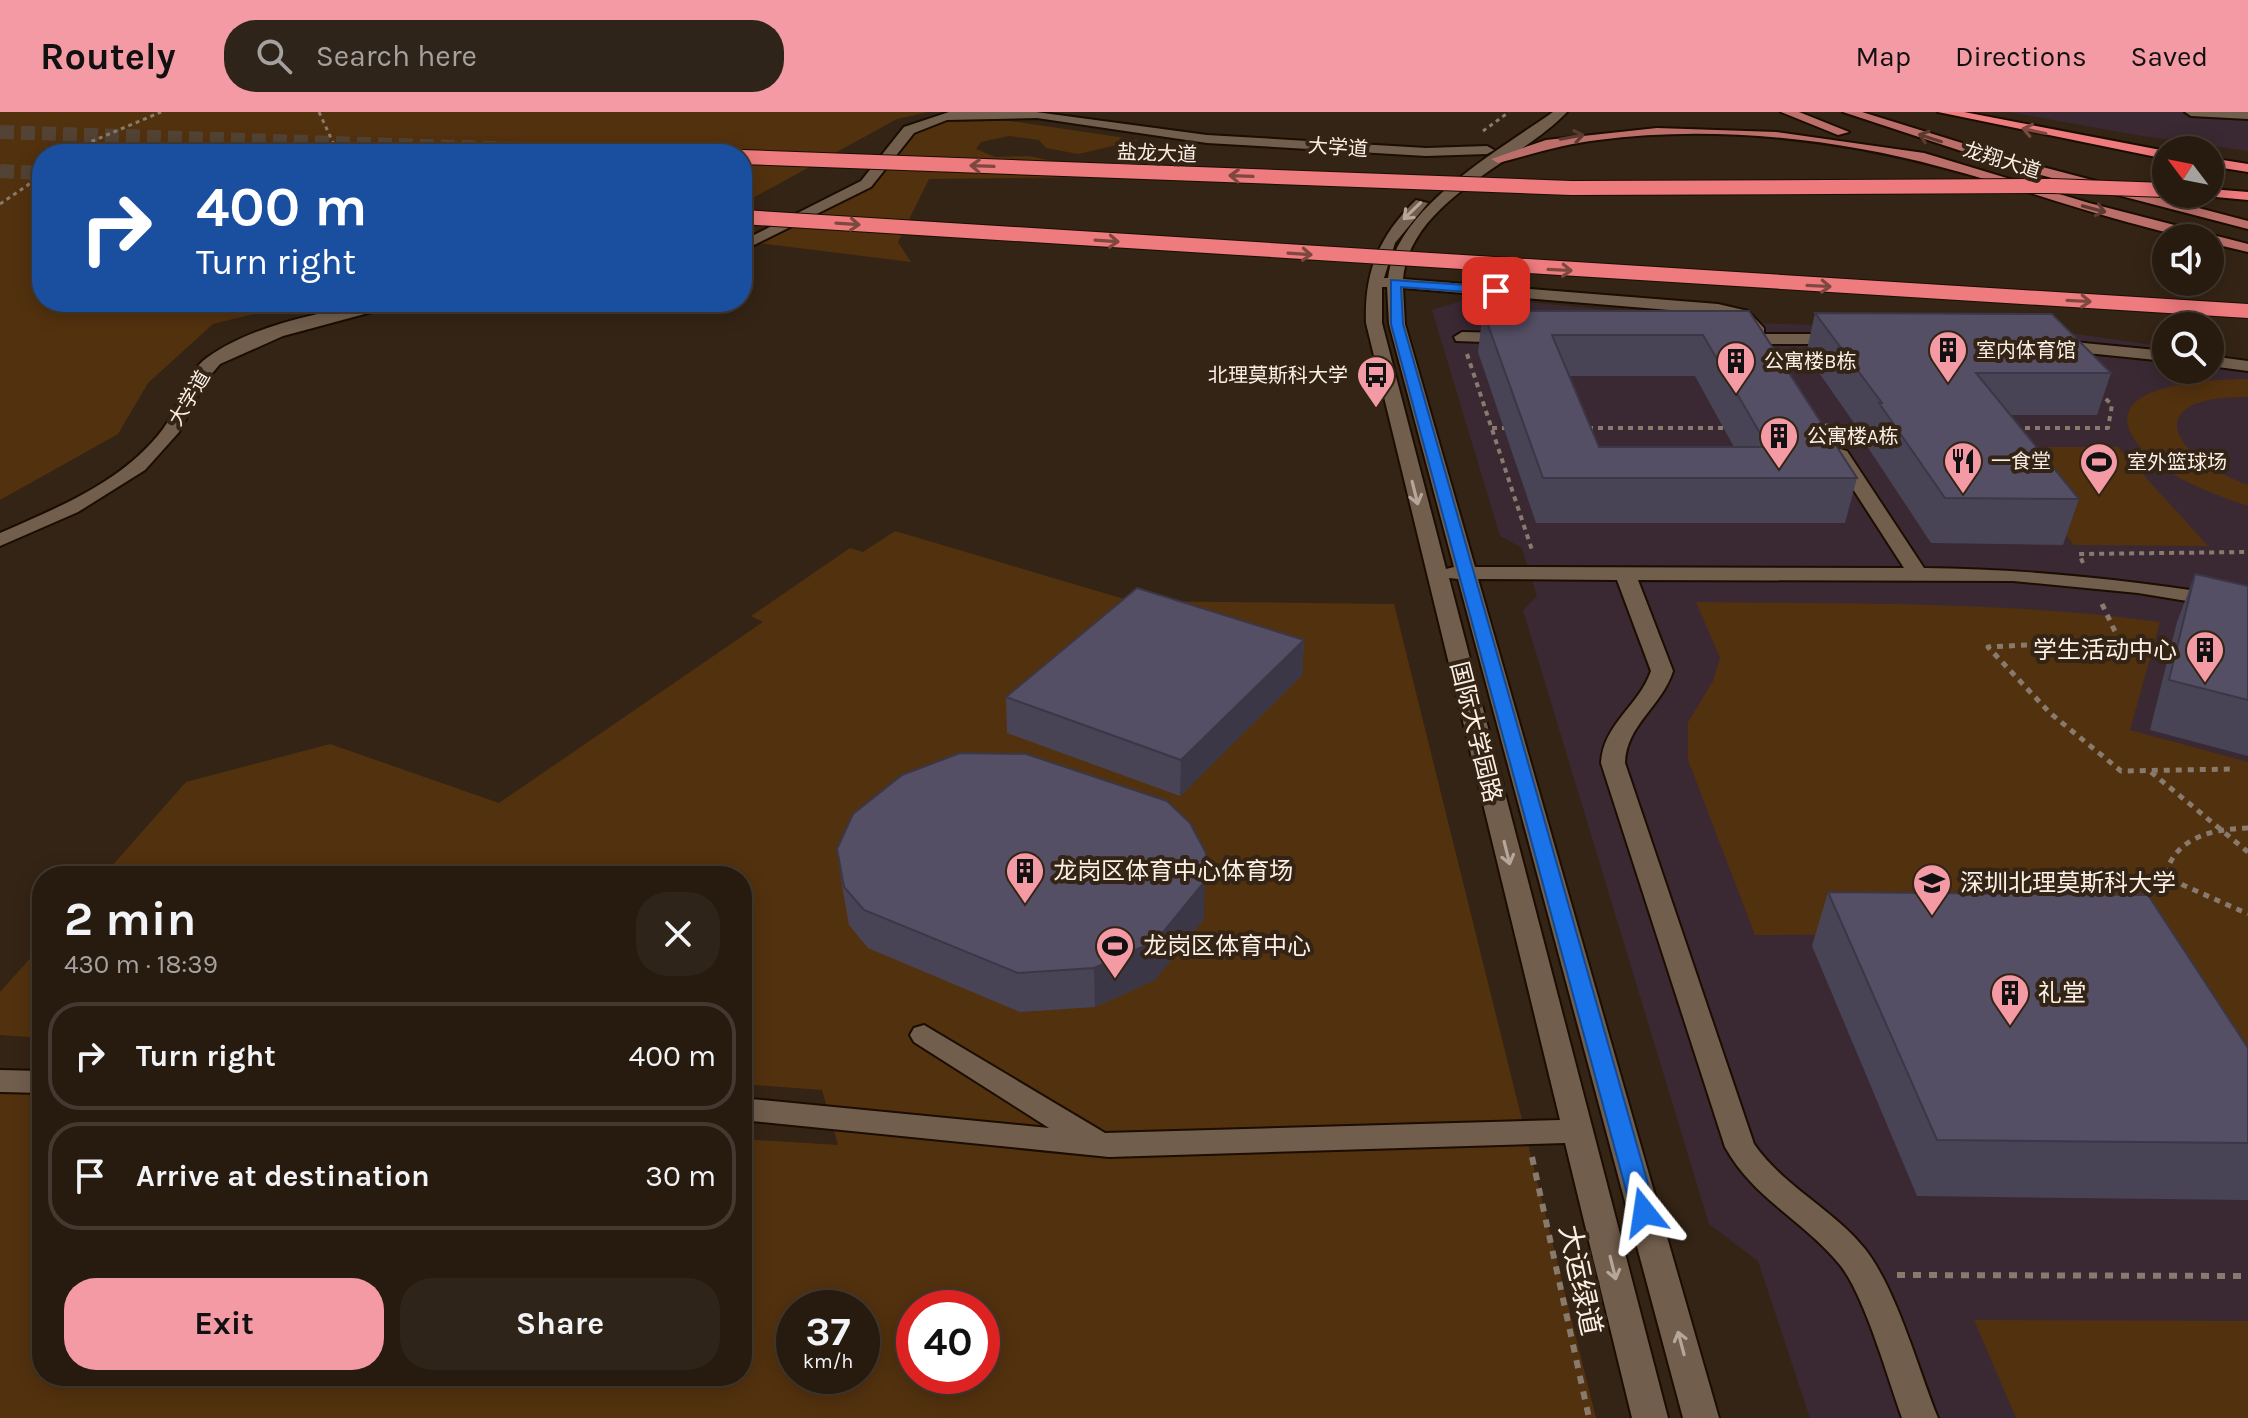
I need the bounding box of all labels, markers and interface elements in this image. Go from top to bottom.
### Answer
search box [224,20,784,92]
text: Routely [40,34,176,79]
icon: search [252,34,296,78]
text: Search here [316,38,477,74]
text: Map [1856,40,1911,73]
text: Directions [1955,40,2087,73]
text: Saved [2131,40,2208,73]
one-way arrow [2022,123,2047,138]
one-way arrow [1559,129,1585,144]
one-way arrow [1917,130,1942,145]
street label: 大学道 [1307,134,1369,161]
north arrow [2152,136,2224,208]
map controls [2152,136,2224,384]
street label: 龙翔大道 [1960,138,2043,183]
street label: 盐龙大道 [1117,141,1197,166]
one-way arrow [969,159,996,174]
one-way arrow [1228,168,1255,183]
text: 400 m [196,174,367,239]
icon: right [64,176,168,280]
one-way arrow [1402,202,1422,220]
one-way arrow [2080,202,2106,217]
one-way arrow [834,216,861,231]
button: sound [2152,224,2224,296]
one-way arrow [1093,234,1120,249]
text: Turn right [196,241,356,283]
one-way arrow [1286,247,1313,262]
pin [1462,257,1530,325]
one-way arrow [1546,263,1573,278]
icon: arrive [1474,269,1518,313]
one-way arrow [1805,279,1832,294]
one-way arrow [2065,294,2092,309]
button: search [2152,312,2224,384]
building icon: 室内体育馆 [1927,329,1969,384]
place label: 室内体育馆 [1976,339,2076,362]
building icon: 公寓楼B栋 [1715,340,1757,395]
place label: 公寓楼B栋 [1764,350,1856,373]
bus stop icon: 北理莫斯科大学 [1355,354,1397,409]
place label: 北理莫斯科大学 [1208,364,1348,387]
street label: 大学道 [164,367,215,430]
building icon: 公寓楼A栋 [1758,415,1800,470]
place label: 公寓楼A栋 [1807,425,1899,448]
restaurant icon: 一食堂 [1942,440,1984,495]
sports icon: 室外篮球场 [2078,441,2120,496]
place label: 一食堂 [1991,450,2051,473]
place label: 室外篮球场 [2127,451,2227,474]
one-way arrow [1409,479,1424,505]
building icon: 学生活动中心 [2184,629,2226,684]
place label: 学生活动中心 [2033,636,2177,664]
street label: 国际大学园路 [1445,659,1507,805]
one-way arrow [1501,840,1516,866]
building icon: 龙岗区体育中心体育场 [1004,850,1046,905]
place label: 龙岗区体育中心体育场 [1053,857,1293,885]
school or university icon: 深圳北理莫斯科大学 [1911,862,1953,917]
place label: 深圳北理莫斯科大学 [1960,869,2176,897]
text: 2 min [64,891,196,947]
button: close [636,892,720,976]
sports icon: 龙岗区体育中心 [1094,925,1136,980]
place label: 龙岗区体育中心 [1143,932,1311,960]
text: 430 m · 18:39 [64,949,218,980]
building icon: 礼堂 [1989,972,2031,1027]
place label: 礼堂 [2038,979,2086,1007]
icon: right [68,1034,112,1078]
text: Turn right [136,1038,276,1074]
text: 400 m [628,1038,716,1074]
icon: arrive [68,1154,112,1198]
text: Arrive at destination [136,1158,430,1194]
text: 30 m [645,1158,716,1194]
position arrow [1602,1170,1686,1254]
street label: 大运绿道 [1553,1222,1608,1338]
one-way arrow [1606,1255,1621,1280]
button: Exit [64,1278,384,1370]
button: Share [400,1278,720,1370]
speed limit sign: 40 [896,1290,1000,1394]
text: 37 [806,1308,850,1355]
one-way arrow [1672,1330,1687,1356]
text: km/h [803,1350,853,1373]

